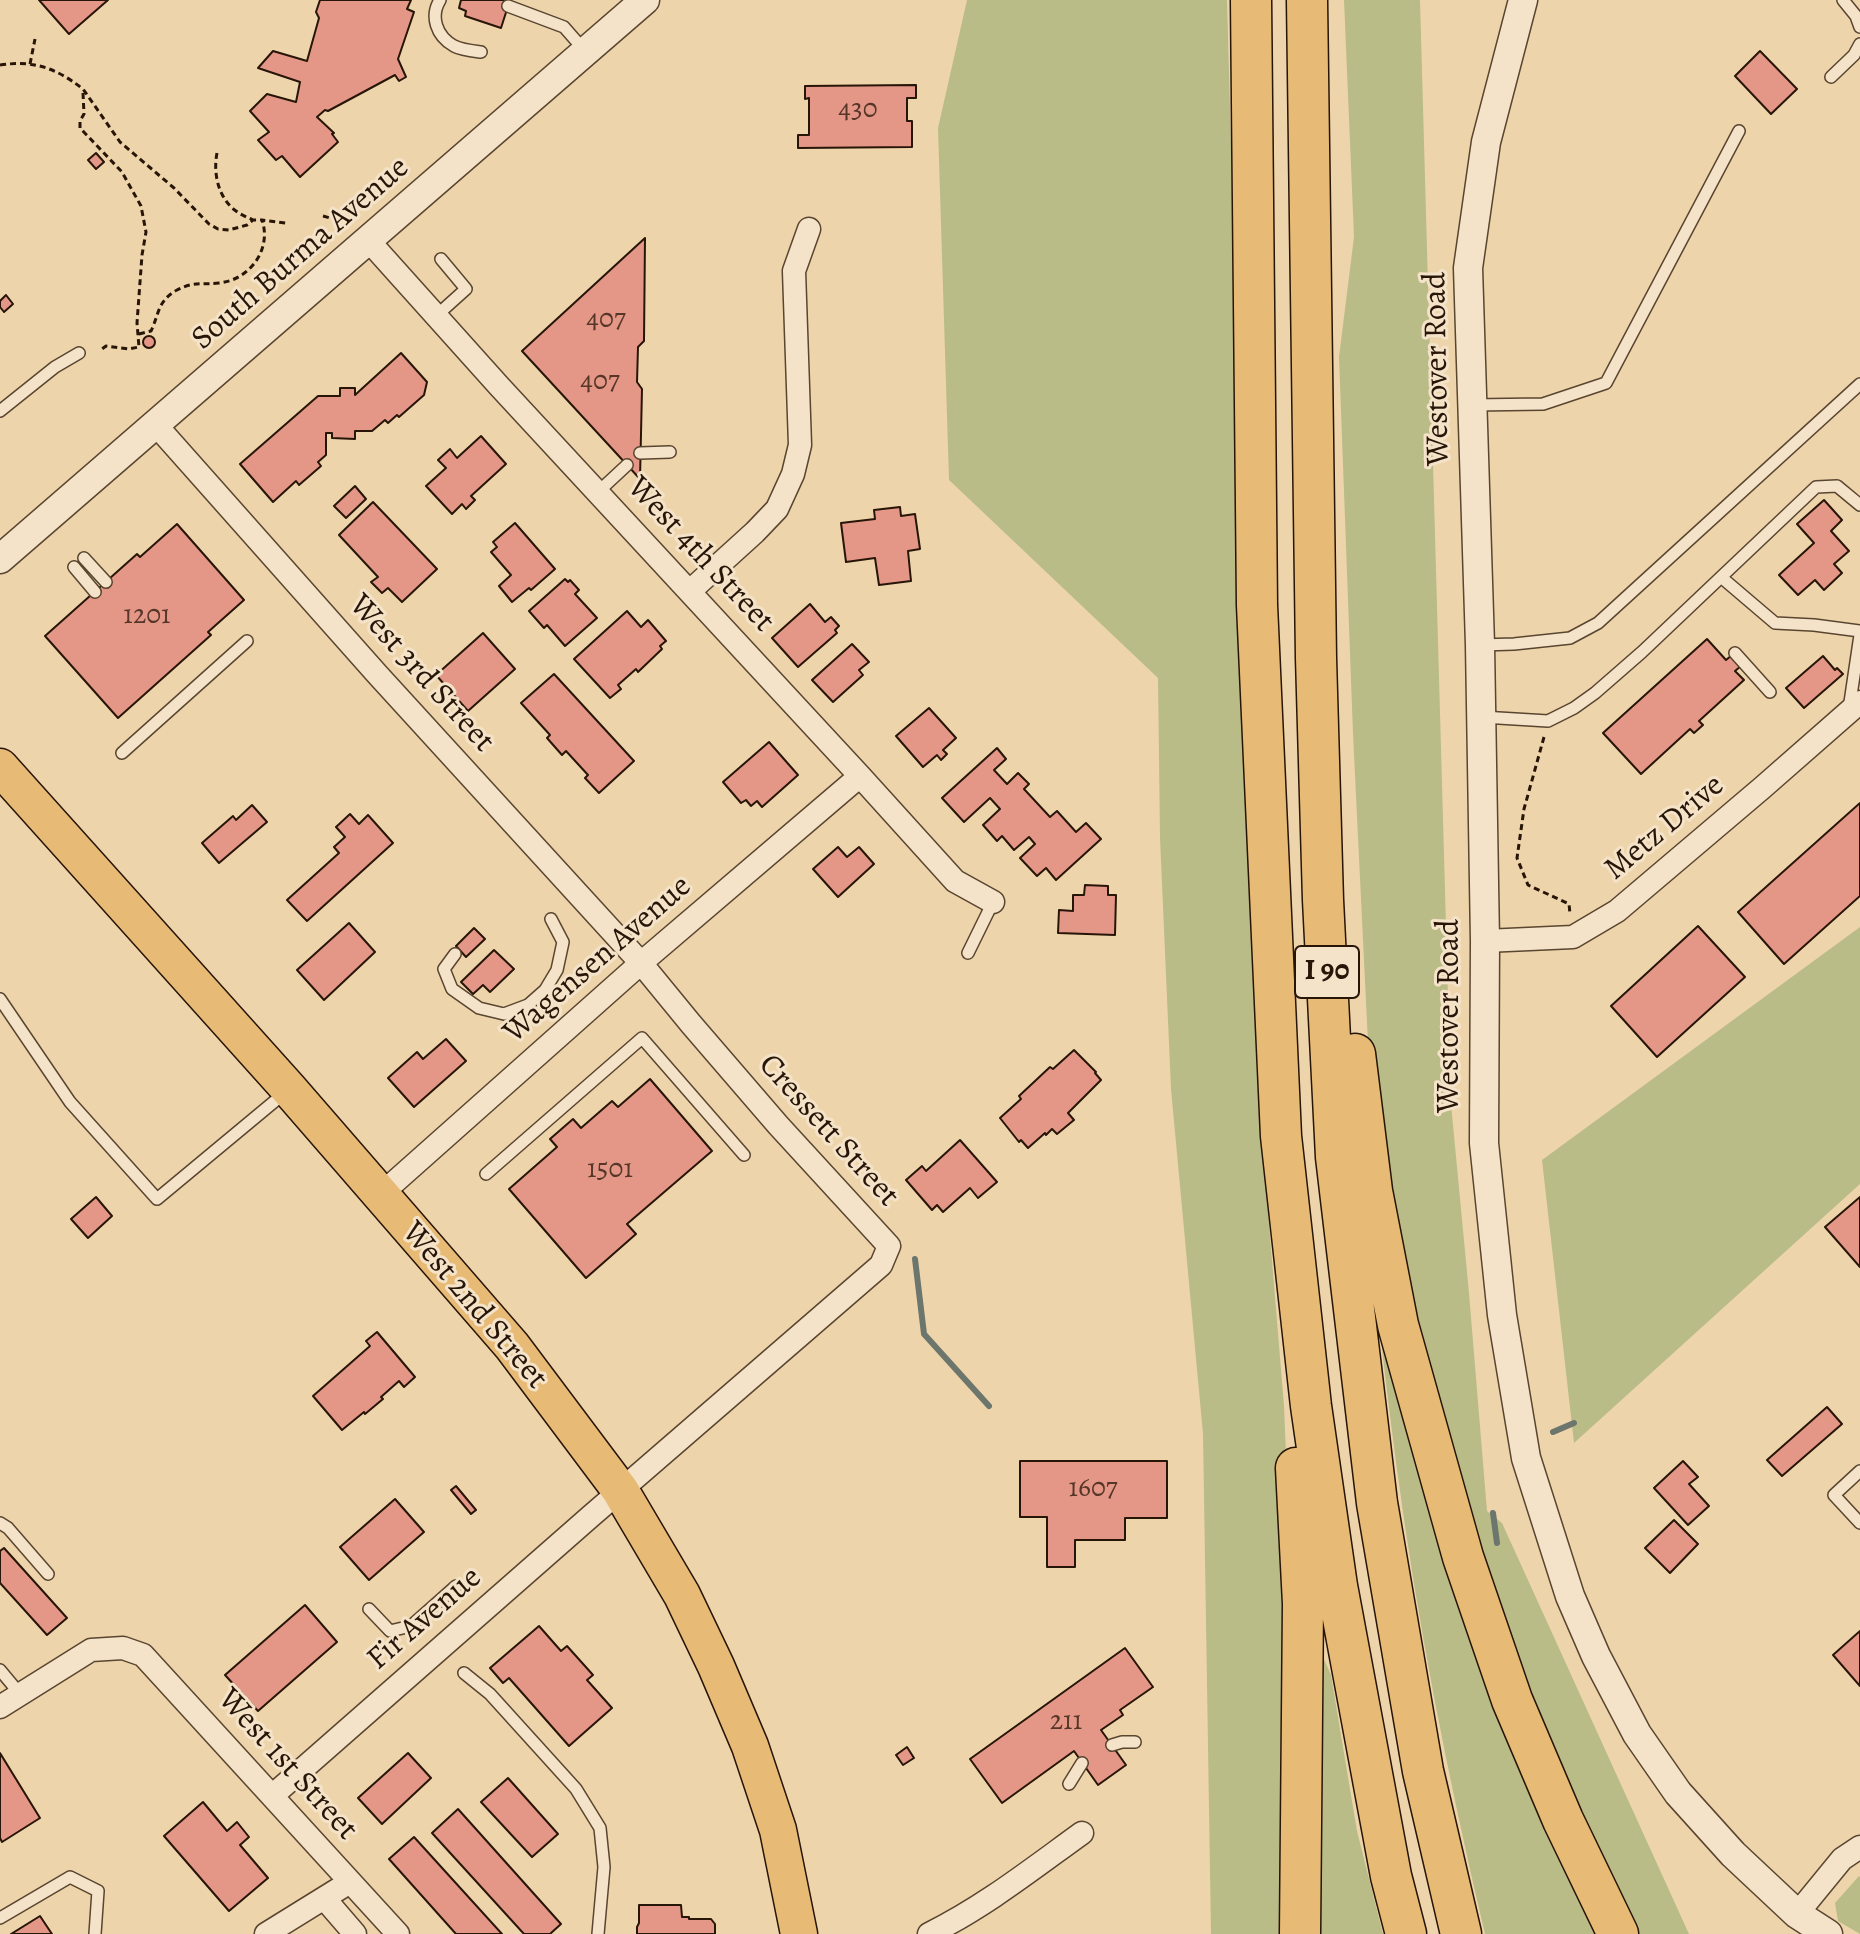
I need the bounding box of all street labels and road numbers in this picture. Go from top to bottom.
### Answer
street label: South Burma Avenue [184,149,418,359]
street label: Westover Road [1417,272,1459,466]
street label: West 4th Street [618,469,782,641]
street label: West 3rd Street [340,587,502,761]
street label: Metz Drive [1597,767,1733,889]
street label: Wagensen Avenue [496,868,700,1052]
street label: Westover Road [1431,919,1469,1113]
road number: I 90 [1295,946,1359,998]
street label: Cressett Street [750,1047,906,1215]
street label: West 2nd Street [393,1215,555,1397]
street label: Fir Avenue [360,1559,490,1679]
street label: West 1st Street [209,1681,365,1849]

